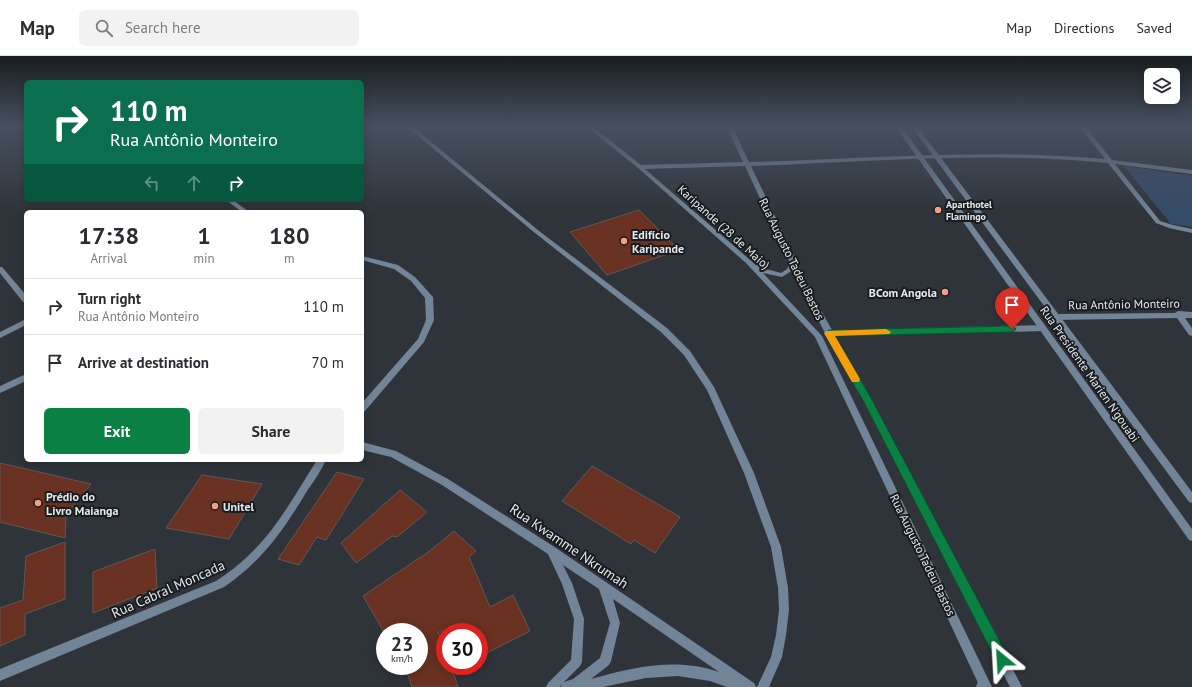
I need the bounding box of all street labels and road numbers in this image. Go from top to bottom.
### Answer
street label: Karipande (28 de Maio) [675,182,773,272]
street label: Rua Augusto Tadeu Bastos [756,196,828,322]
street label: Rua Antônio Monteiro [1068,296,1180,312]
street label: Rua Presidente Marien N'gouabi [1037,303,1143,445]
street label: Rua Augusto Tadeu Bastos [887,492,959,618]
street label: Rua Kwamme Nkrumah [506,500,632,592]
street label: Rua Cabral Moncada [109,556,228,622]

